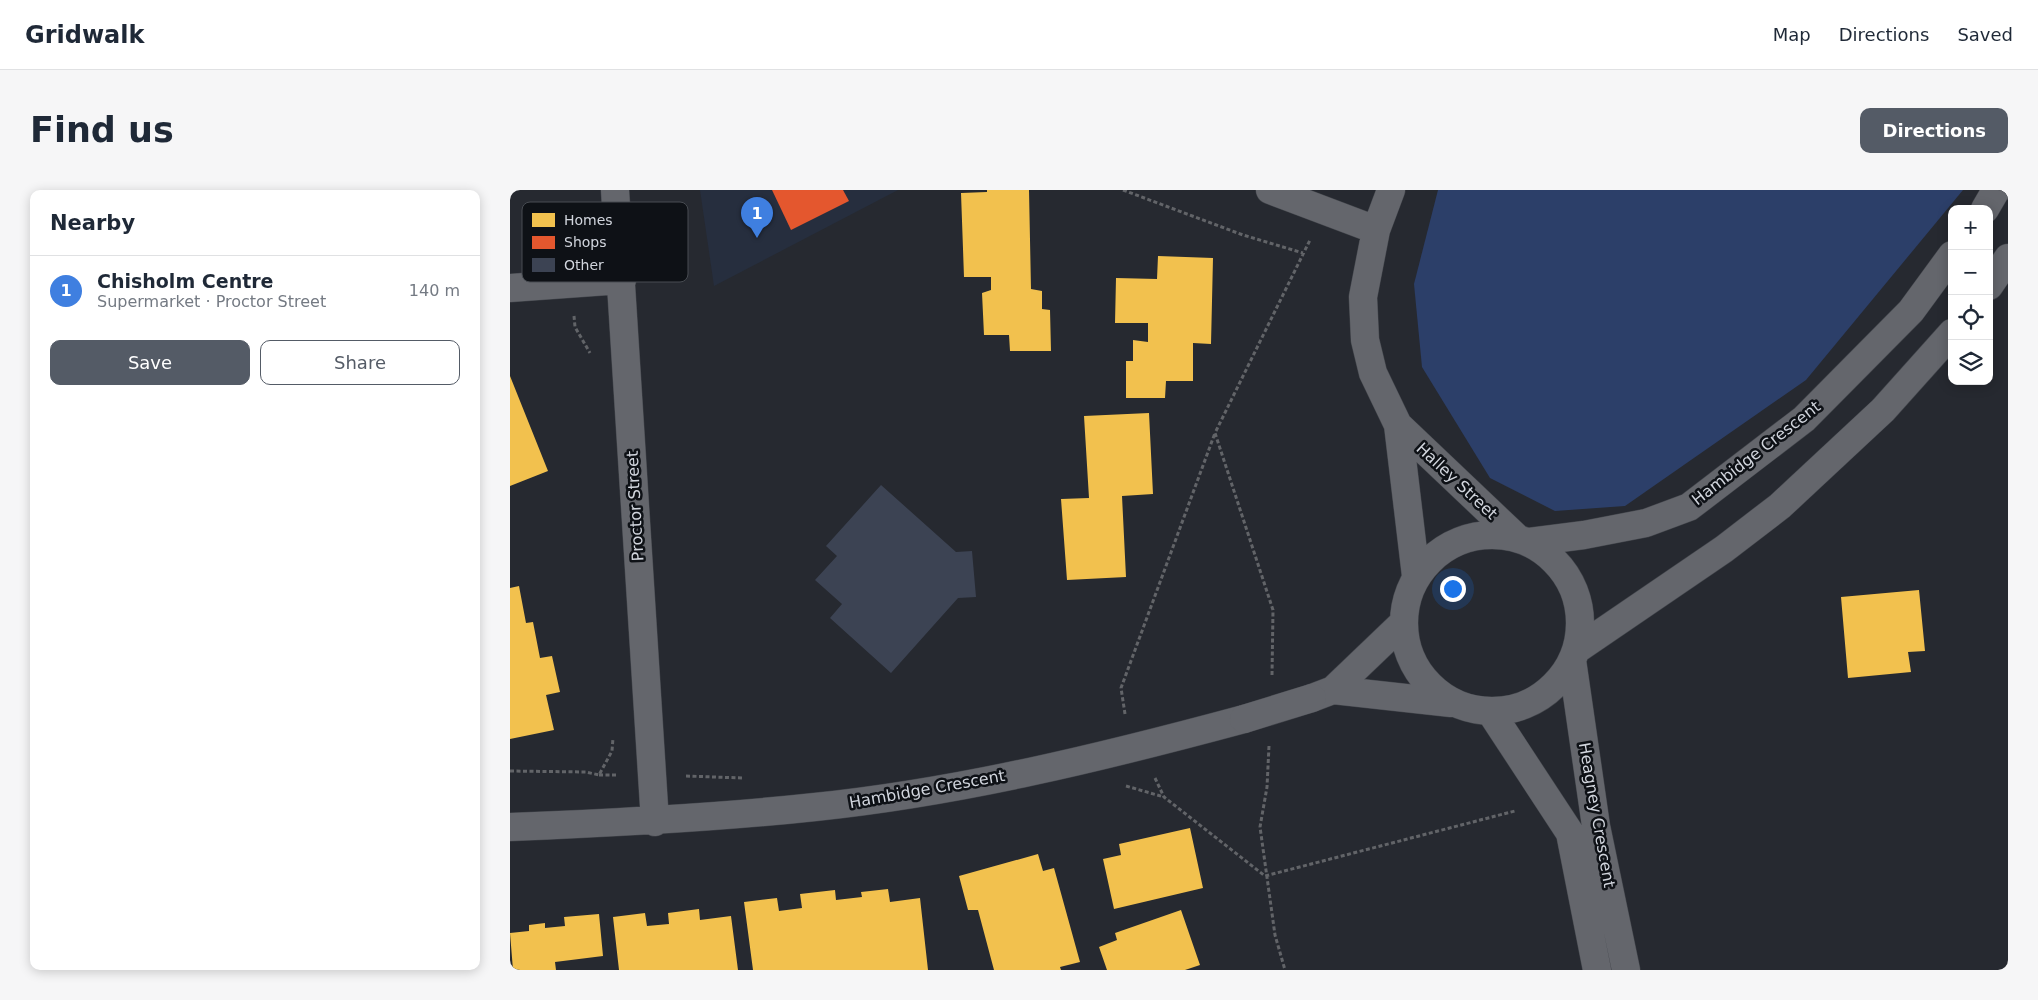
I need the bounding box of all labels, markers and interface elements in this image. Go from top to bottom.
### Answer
text: Gridwalk [25,21,145,49]
text: Map [1773,24,1811,45]
text: Directions [1839,24,1929,45]
text: Saved [1957,24,2013,45]
button: Directions [1860,108,2008,153]
text: Find us [30,110,174,150]
pin: 1 [741,197,773,238]
legend [522,202,688,282]
map controls [1948,205,1993,385]
button: + [1948,205,1993,250]
text: Nearby [50,211,135,235]
text: Homes [564,212,613,228]
text: Shops [564,234,607,250]
button: − [1948,250,1993,295]
text: Other [564,257,604,273]
text: Chisholm Centre [97,270,274,292]
text: 1 [60,281,72,300]
text: 140 m [409,281,460,300]
text: Supermarket · Proctor Street [97,292,326,311]
button: locate [1948,295,1993,340]
button: Save [50,340,250,385]
button: Share [260,340,460,385]
button: layers [1948,340,1993,385]
street label: Hambidge Crescent [1688,397,1824,509]
street label: Halley Street [1413,439,1501,523]
street label: Proctor Street [623,450,647,562]
your location [1440,576,1466,602]
street label: Heagney Crescent [1575,741,1619,889]
street label: Hambidge Crescent [848,766,1006,812]

